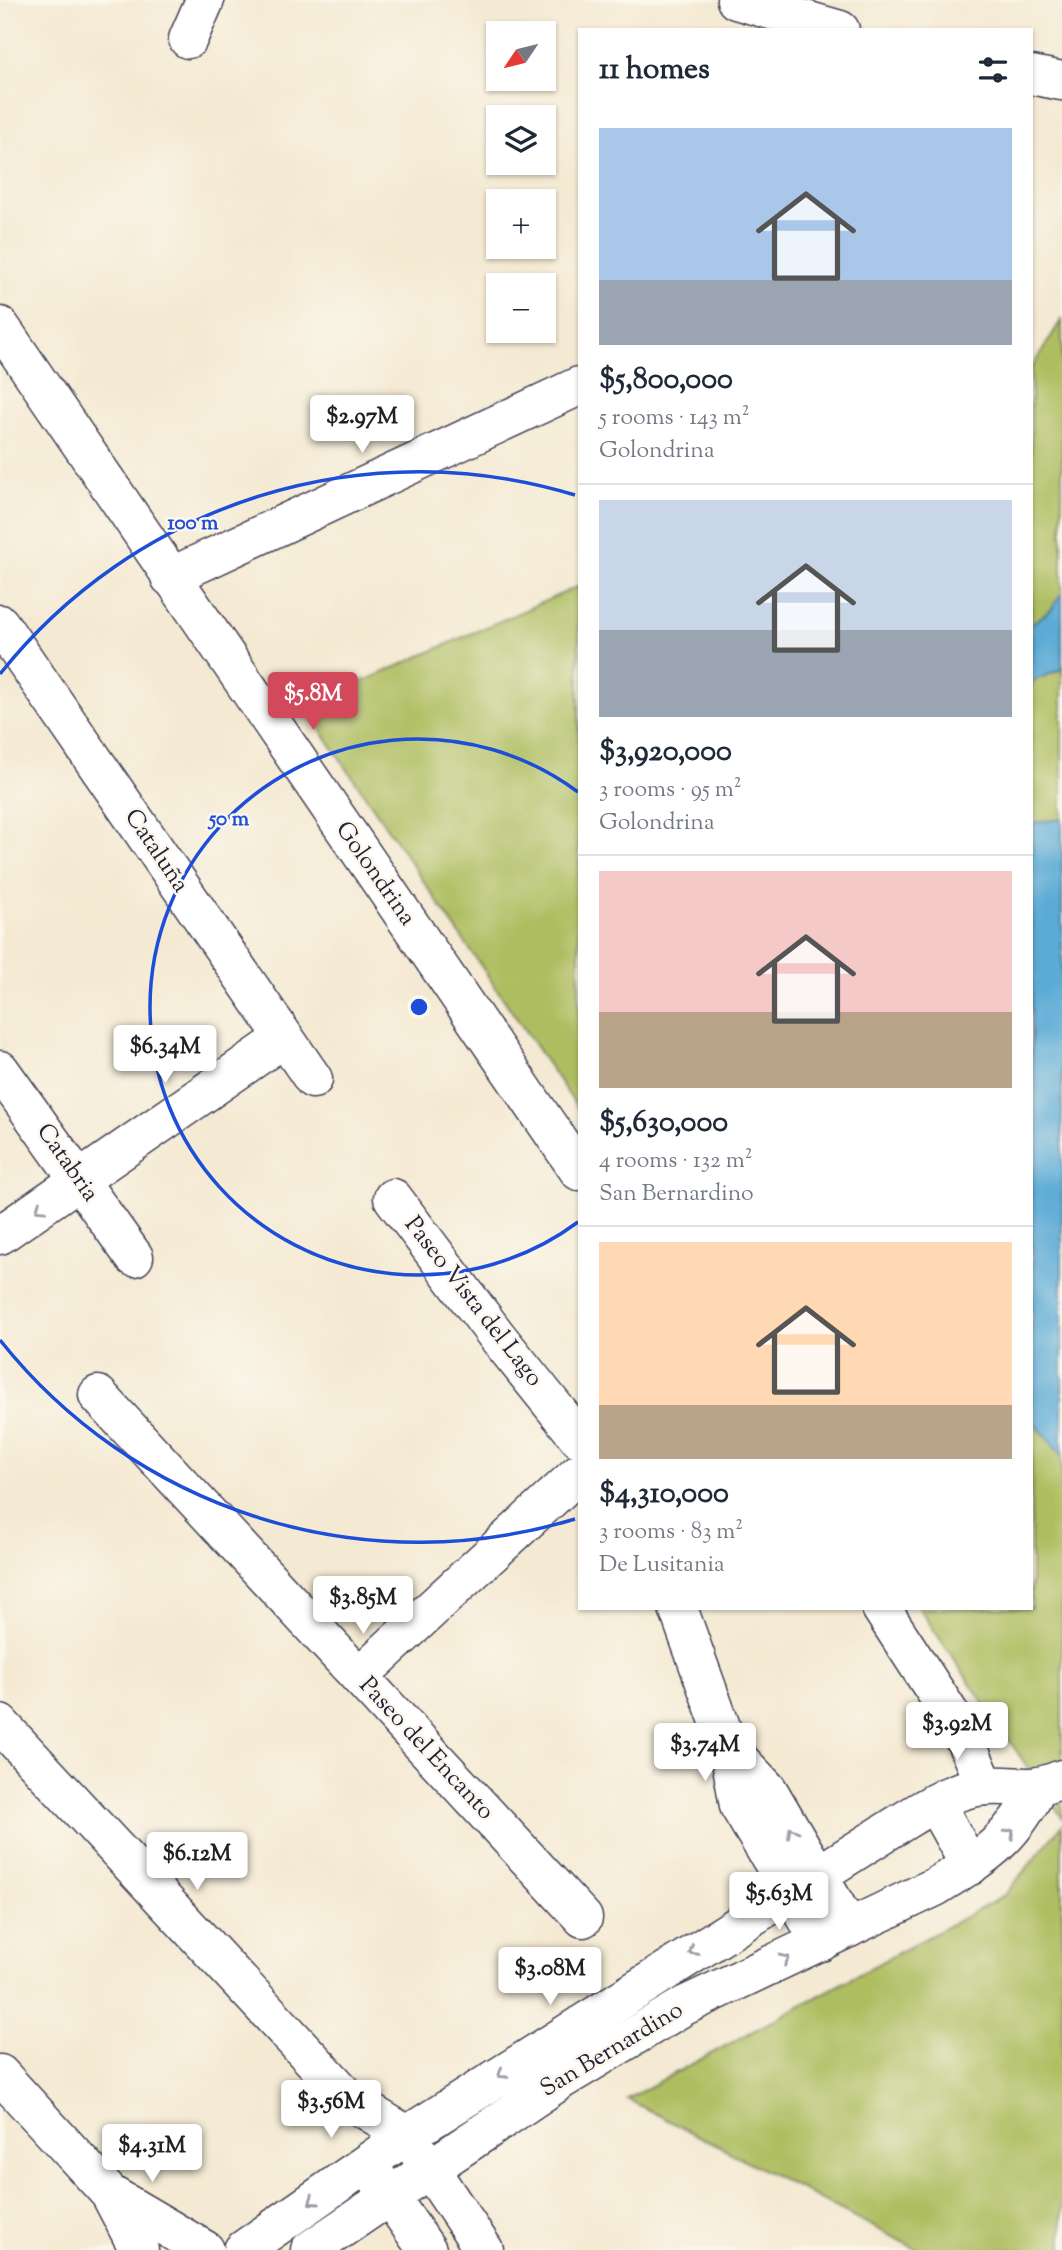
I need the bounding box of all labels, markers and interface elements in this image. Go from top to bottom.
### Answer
north arrow [486,21,556,91]
map controls [486,21,556,343]
text: 11 homes [599,49,710,92]
icon: filters [974,51,1012,89]
button: layers [486,105,556,175]
icon: home [743,173,869,299]
button: + [486,189,556,259]
button: − [486,273,556,343]
text: $5,800,000 [599,359,733,402]
pin: $2.97M [305,396,419,455]
text: $2.97M [326,401,398,434]
text: 5 rooms · 143 m² [599,402,750,435]
text: Golondrina [599,435,715,468]
text: 100 m [168,509,219,539]
icon: home [743,545,869,671]
pin: $5.8M [264,672,362,732]
text: $5.8M [284,678,342,711]
text: $3,920,000 [599,731,732,774]
text: 3 rooms · 95 m² [599,774,742,807]
street label: Cataluña [115,802,197,900]
text: 50 m [207,805,250,835]
text: Golondrina [599,807,715,840]
street label: Golondrina [326,815,424,933]
icon: home [743,916,869,1042]
centre of rings [407,995,431,1019]
pin: $6.34M [108,1026,222,1085]
text: $6.34M [129,1031,201,1064]
text: $5,630,000 [599,1102,728,1145]
street label: Catabria [28,1117,106,1209]
text: 4 rooms · 132 m² [599,1145,752,1178]
text: San Bernardino [599,1178,754,1211]
one-way arrow [35,1200,48,1212]
street label: Paseo Vista del Lago [396,1210,550,1394]
icon: home [743,1287,869,1413]
text: $4,310,000 [599,1473,729,1516]
text: 3 rooms · 83 m² [599,1516,743,1549]
text: De Lusitania [599,1549,725,1582]
pin: $3.85M [306,1576,420,1636]
text: $3.85M [329,1582,397,1615]
street label: Paseo del Encanto [350,1670,502,1828]
pin: $3.92M [900,1702,1014,1762]
text: $3.92M [922,1708,992,1741]
pin: $3.74M [648,1724,762,1783]
text: $3.74M [670,1729,740,1762]
one-way arrow [787,1827,800,1839]
one-way arrow [1002,1828,1014,1841]
pin: $6.12M [140,1832,254,1892]
text: $6.12M [163,1838,231,1871]
pin: $5.63M [722,1872,836,1932]
text: $5.63M [745,1878,813,1911]
one-way arrow [688,1943,701,1956]
pin: $3.08M [493,1948,607,2007]
text: $3.08M [514,1953,586,1986]
one-way arrow [778,1953,790,1967]
street label: San Bernardino [534,1994,690,2106]
one-way arrow [496,2065,509,2078]
pin: $3.56M [274,2080,388,2140]
text: $3.56M [297,2086,365,2119]
pin: $4.31M [95,2124,209,2184]
text: $4.31M [118,2130,186,2163]
one-way arrow [308,2193,321,2205]

